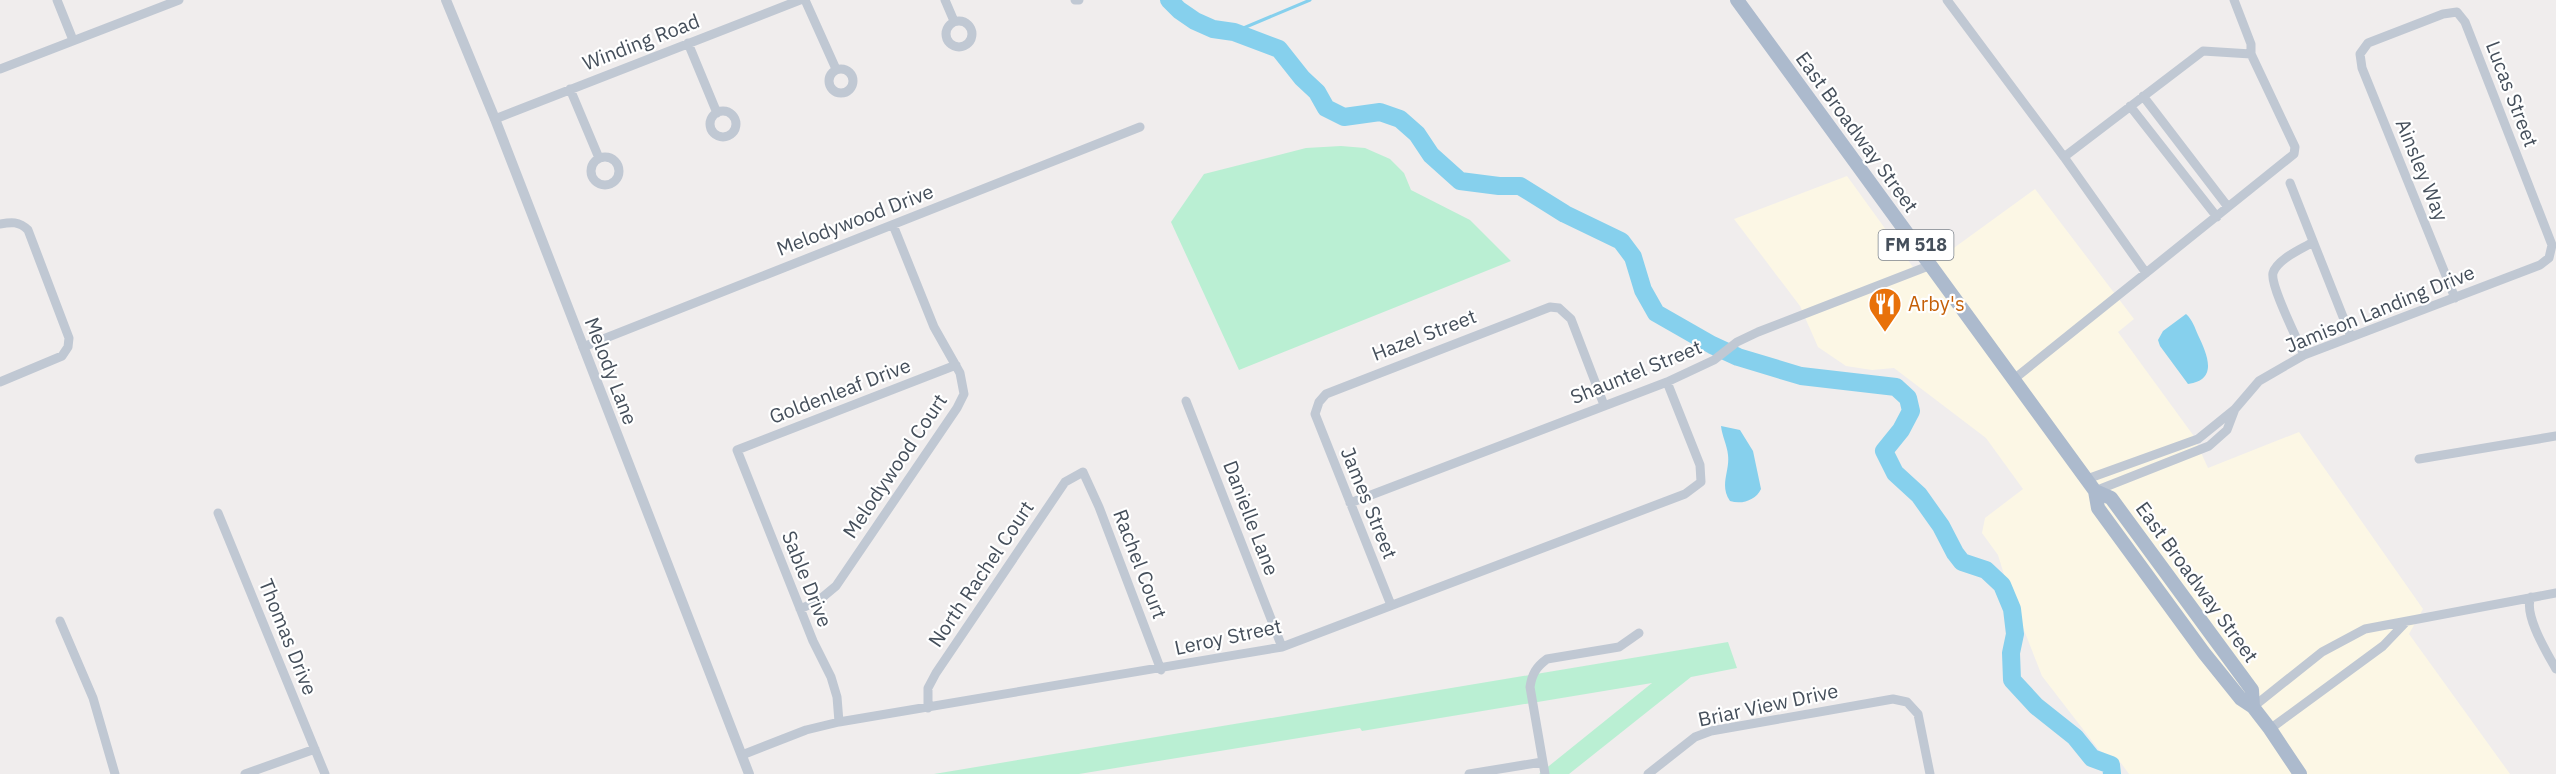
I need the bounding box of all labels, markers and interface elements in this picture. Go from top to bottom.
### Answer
street label: Winding Road [578,7,703,76]
street label: Lucas Street [2480,37,2545,151]
street label: East Broadway Street [1790,46,1925,218]
street label: Ainsley Way [2390,115,2455,225]
street label: Melodywood Drive [773,177,937,262]
road number: FM 518 [1878,230,1954,260]
street label: Jamison Landing Drive [2281,258,2479,359]
restaurant icon: Arby's [1867,286,1903,333]
place label: Arby's [1908,290,1965,317]
street label: Hazel Street [1368,302,1480,367]
street label: Melody Lane [579,313,644,429]
street label: Shauntel Street [1566,333,1705,410]
street label: Goldenleaf Drive [765,351,914,430]
street label: Melodywood Court [836,388,953,543]
street label: James Street [1335,443,1404,563]
street label: Danielle Lane [1217,457,1286,579]
street label: North Rachel Court [922,495,1040,652]
street label: East Broadway Street [2130,496,2265,668]
street label: Rachel Court [1107,505,1174,622]
street label: Sable Drive [776,527,839,631]
street label: Thomas Drive [253,575,324,699]
street label: Leroy Street [1172,612,1284,661]
street label: Briar View Drive [1695,676,1841,733]

